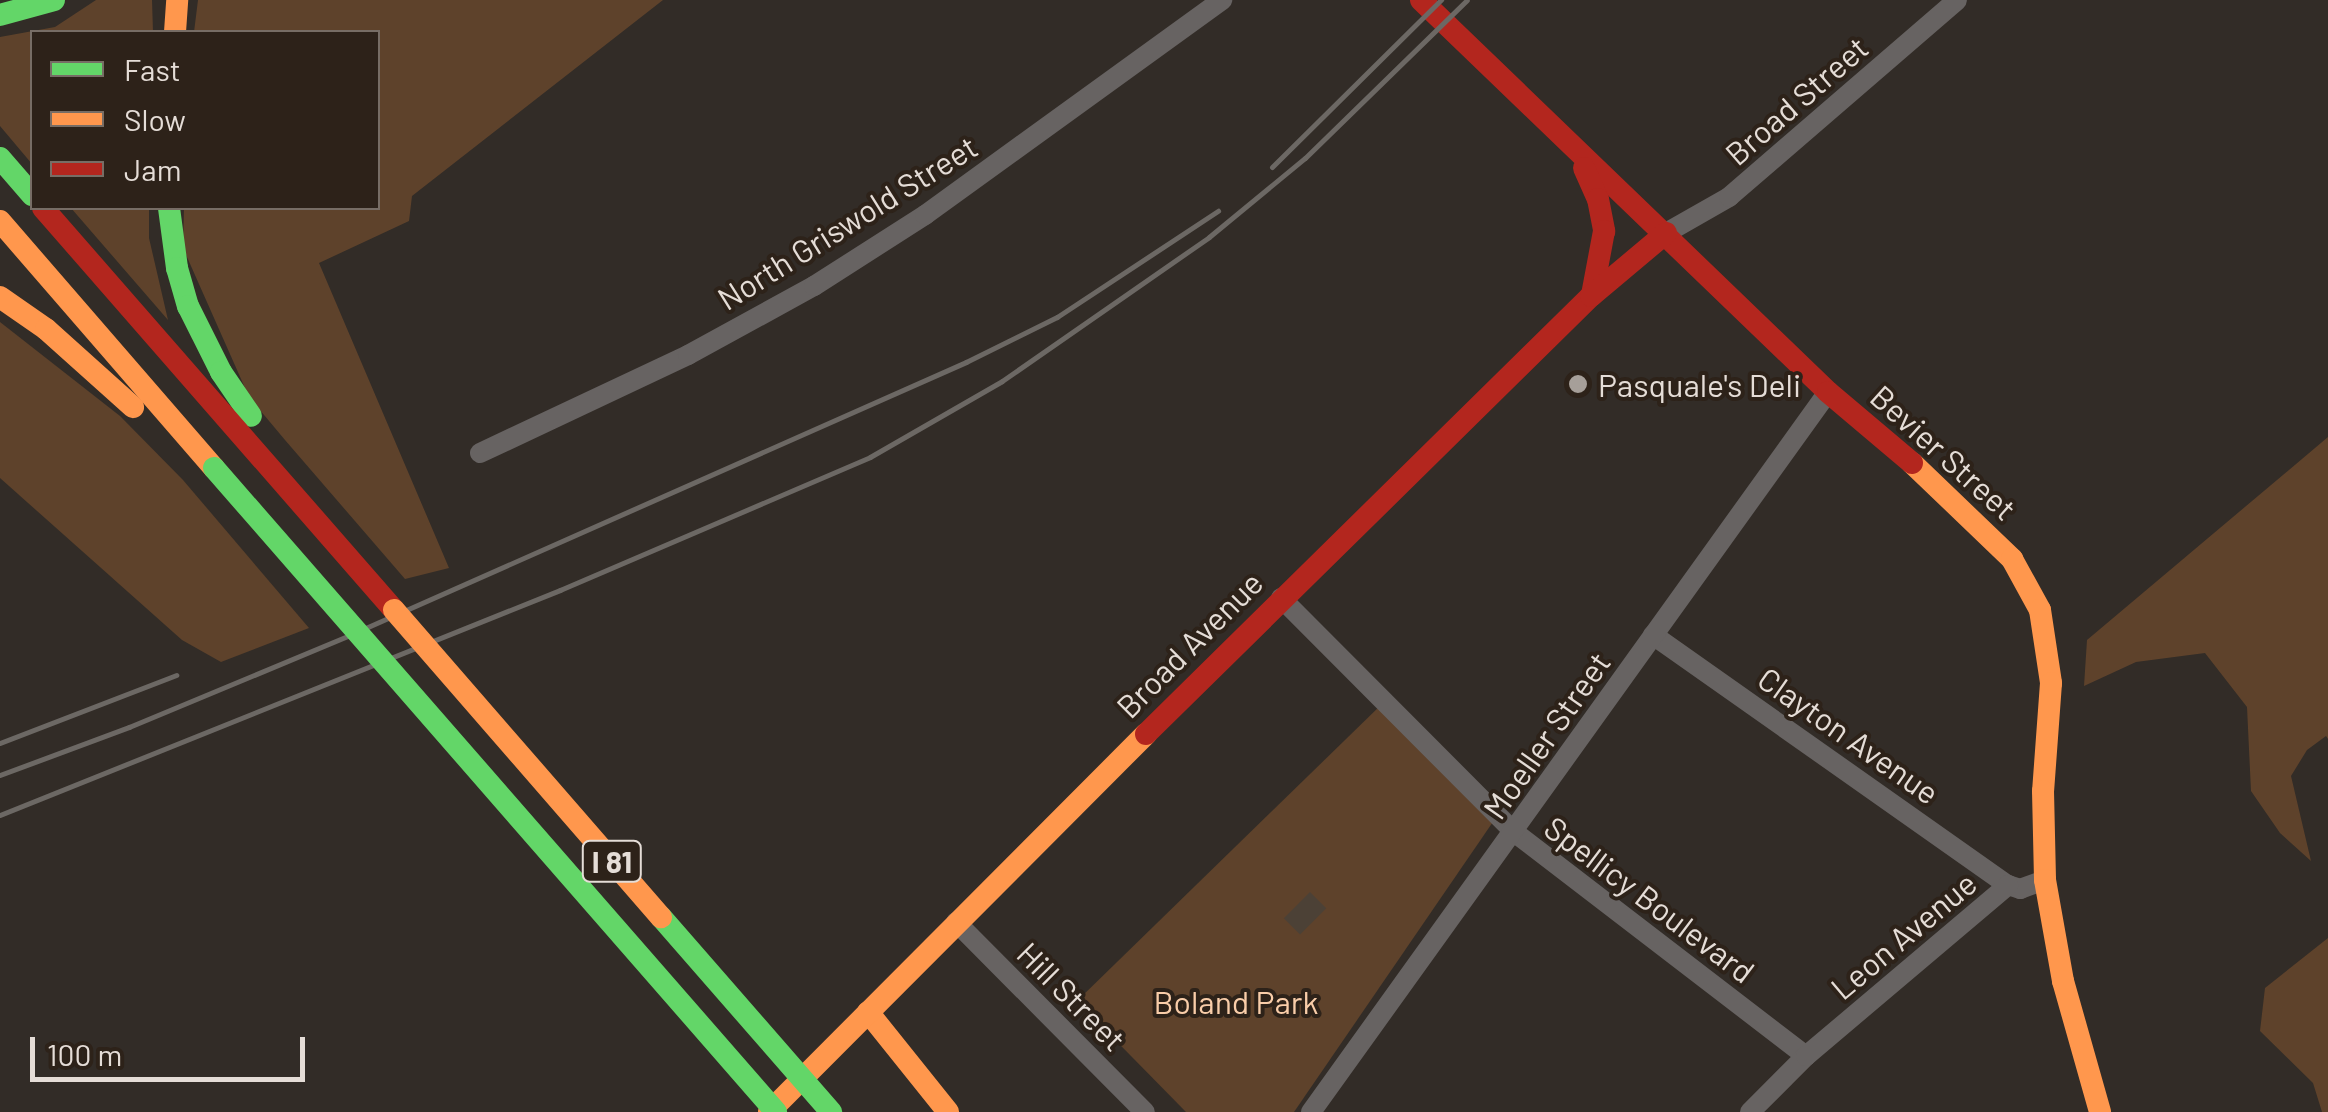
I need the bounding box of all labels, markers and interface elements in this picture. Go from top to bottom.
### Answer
street label: Broad Street [1717,28,1875,172]
legend [30,30,380,210]
text: Fast [124,51,181,87]
text: Slow [124,101,186,137]
street label: North Griswold Street [710,127,984,317]
text: Jam [124,151,181,187]
place label: Pasquale's Deli [1598,365,1801,403]
marker: Pasquale's Deli [1567,373,1589,395]
street label: Bevier Street [1863,377,2025,527]
street label: Broad Avenue [1108,563,1270,725]
street label: Moeller Street [1474,644,1618,826]
street label: Clayton Avenue [1751,659,1947,811]
street label: Spellicy Boulevard [1538,808,1762,990]
road number: I 81 [580,836,644,886]
street label: Leon Avenue [1822,863,1984,1007]
street label: Hill Street [1010,934,1134,1058]
park label: Boland Park [1154,982,1318,1020]
scale bar [35,1017,310,1079]
text: 100 m [47,1036,122,1072]

